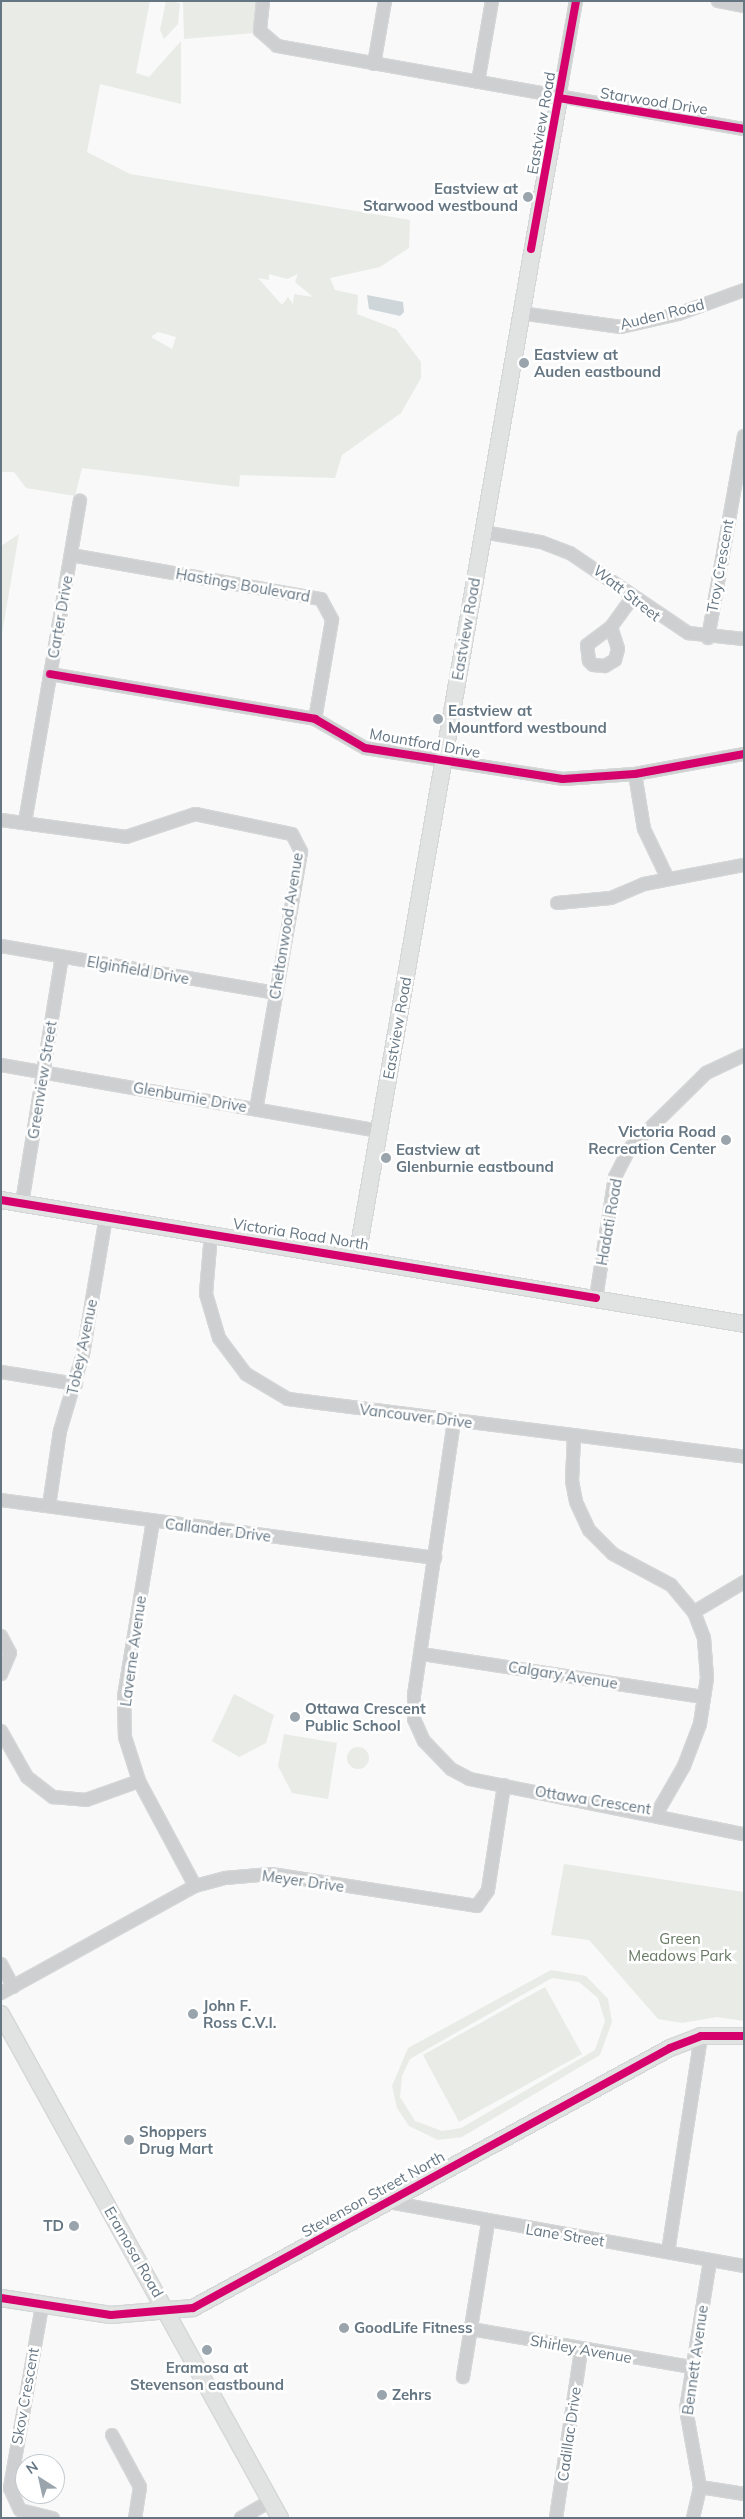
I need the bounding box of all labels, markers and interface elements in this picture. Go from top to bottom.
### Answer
street label: Eastview Road [523,70,559,176]
street label: Starwood Drive [599,84,709,118]
place label: Eastview at Starwood westbound [363,179,518,214]
marker: Eastview at Starwood westbound [522,191,534,203]
street label: Auden Road [618,295,706,333]
place label: Eastview at Auden eastbound [534,345,661,380]
marker: Eastview at Auden eastbound [518,357,530,369]
street label: Troy Crescent [703,518,737,614]
street label: Watt Street [590,561,664,625]
street label: Hastings Boulevard [174,564,312,606]
street label: Carter Drive [44,574,76,660]
street label: Eastview Road [448,576,484,682]
place label: Eastview at Mountford westbound [448,701,607,736]
marker: Eastview at Mountford westbound [432,713,444,725]
street label: Mountford Drive [368,724,482,762]
street label: Cheltonwood Avenue [265,851,307,1001]
street label: Elginfield Drive [86,952,190,988]
street label: Eastview Road [379,975,415,1081]
street label: Greenview Street [24,1020,60,1140]
street label: Glenburnie Drive [132,1078,248,1116]
place label: Victoria Road Recreation Center [588,1122,716,1157]
marker: Victoria Road Recreation Center [720,1134,732,1146]
place label: Eastview at Glenburnie eastbound [396,1140,554,1175]
marker: Eastview at Glenburnie eastbound [380,1152,392,1164]
street label: Hadati Road [592,1177,626,1267]
street label: Victoria Road North [232,1214,370,1254]
street label: Tobey Avenue [63,1297,101,1397]
street label: Vancouver Drive [359,1400,473,1432]
street label: Callander Drive [164,1515,272,1545]
street label: Laverne Avenue [116,1594,150,1708]
street label: Calgary Avenue [507,1657,619,1693]
place label: Ottawa Crescent Public School [305,1699,426,1734]
marker: Ottawa Crescent Public School [289,1711,301,1723]
street label: Ottawa Crescent [534,1782,652,1818]
street label: Meyer Drive [261,1866,345,1896]
park label: Green Meadows Park [628,1929,732,1964]
place label: John F. Ross C.V.I. [203,1996,276,2031]
marker: John F. Ross C.V.I. [187,2008,199,2020]
place label: Shoppers Drug Mart [139,2122,213,2157]
marker: Shoppers Drug Mart [123,2134,135,2146]
street label: Stevenson Street North [298,2147,448,2241]
street label: Eramosa Road [101,2203,167,2301]
place label: TD [43,2217,64,2235]
marker: TD [68,2220,80,2232]
street label: Lane Street [524,2220,606,2250]
street label: Bennett Avenue [678,2304,712,2416]
place label: GoodLife Fitness [354,2319,473,2337]
marker: GoodLife Fitness [338,2322,350,2334]
street label: Shirley Avenue [529,2331,633,2367]
marker: Eramosa at Stevenson eastbound [201,2344,213,2356]
street label: Skov Crescent [8,2346,42,2446]
place label: Eramosa at Stevenson eastbound [130,2358,284,2393]
place label: Zehrs [392,2386,431,2404]
street label: Cadillac Drive [553,2386,585,2482]
marker: Zehrs [376,2389,388,2401]
north arrow [15,2454,65,2504]
text: N [22,2457,41,2478]

